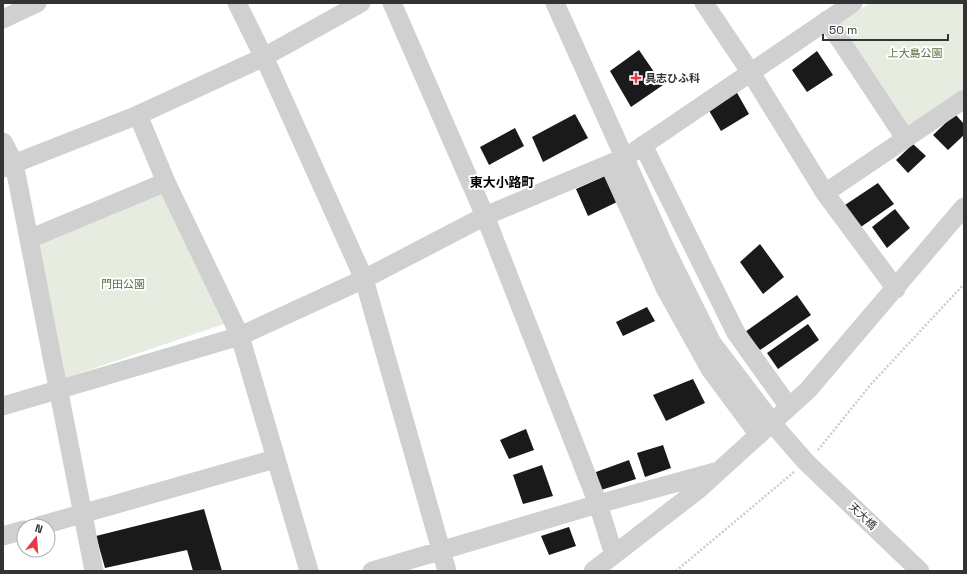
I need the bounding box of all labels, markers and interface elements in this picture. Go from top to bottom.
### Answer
scale bar [823,16,948,42]
text: 50 m [829,22,857,38]
park label: 上大島公園 [888,46,943,60]
place label: 具志ひふ科 [645,71,700,85]
marker: 具志ひふ科 [630,72,642,84]
district label: 東大小路町 [469,174,535,191]
park label: 門田公園 [101,277,145,291]
street label: 天大橋 [846,500,880,532]
north arrow [16,518,56,558]
text: N [33,521,44,536]

